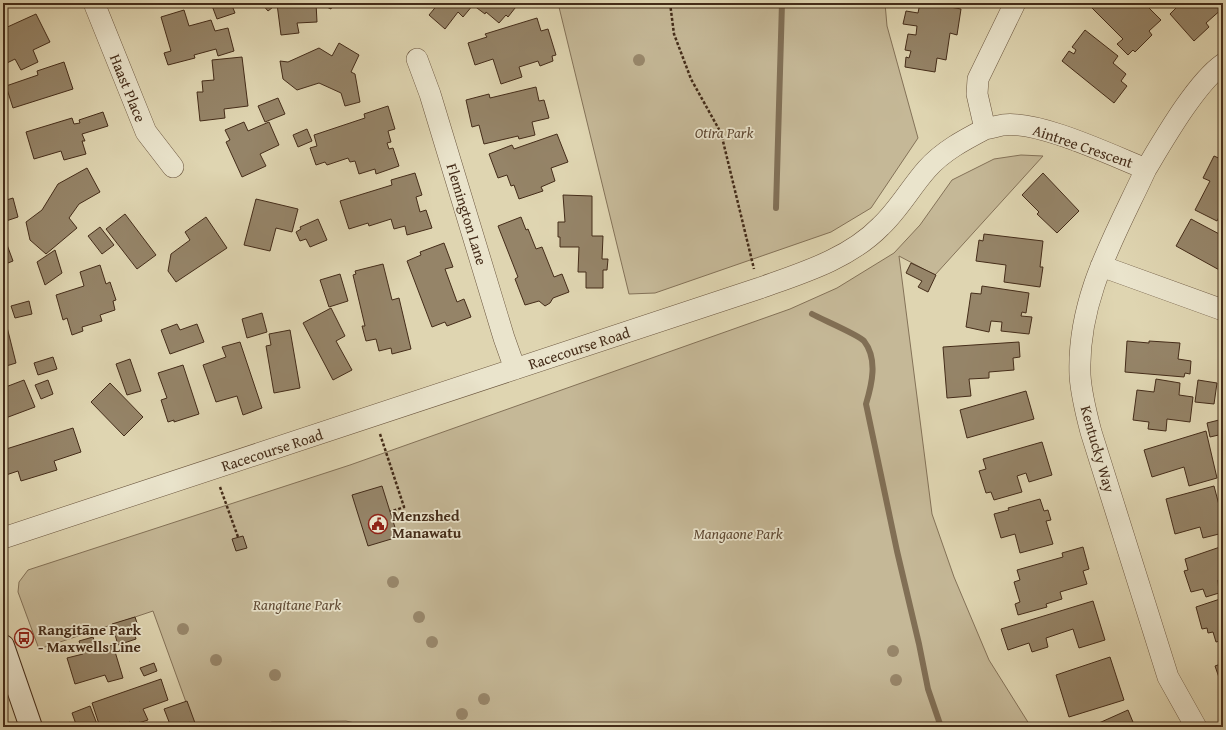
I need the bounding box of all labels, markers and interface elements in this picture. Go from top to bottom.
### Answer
street label: Haast Place [105,51,151,125]
street label: Aintree Crescent [1030,119,1137,173]
park label: Otira Park [695,122,753,143]
street label: Flemington Lane [442,160,492,268]
street label: Racecourse Road [525,322,633,374]
street label: Kentucky Way [1076,403,1121,495]
street label: Racecourse Road [218,424,326,476]
place label: Menzshed Manawatu [392,505,462,543]
public building icon: Menzshed Manawatu [367,513,389,535]
park label: Mangaone Park [693,523,783,544]
park label: Rangitane Park [252,594,341,615]
place label: Rangitāne Park - Maxwells Line [38,619,142,657]
bus stop icon: Rangitāne Park - Maxwells Line [13,627,35,649]

